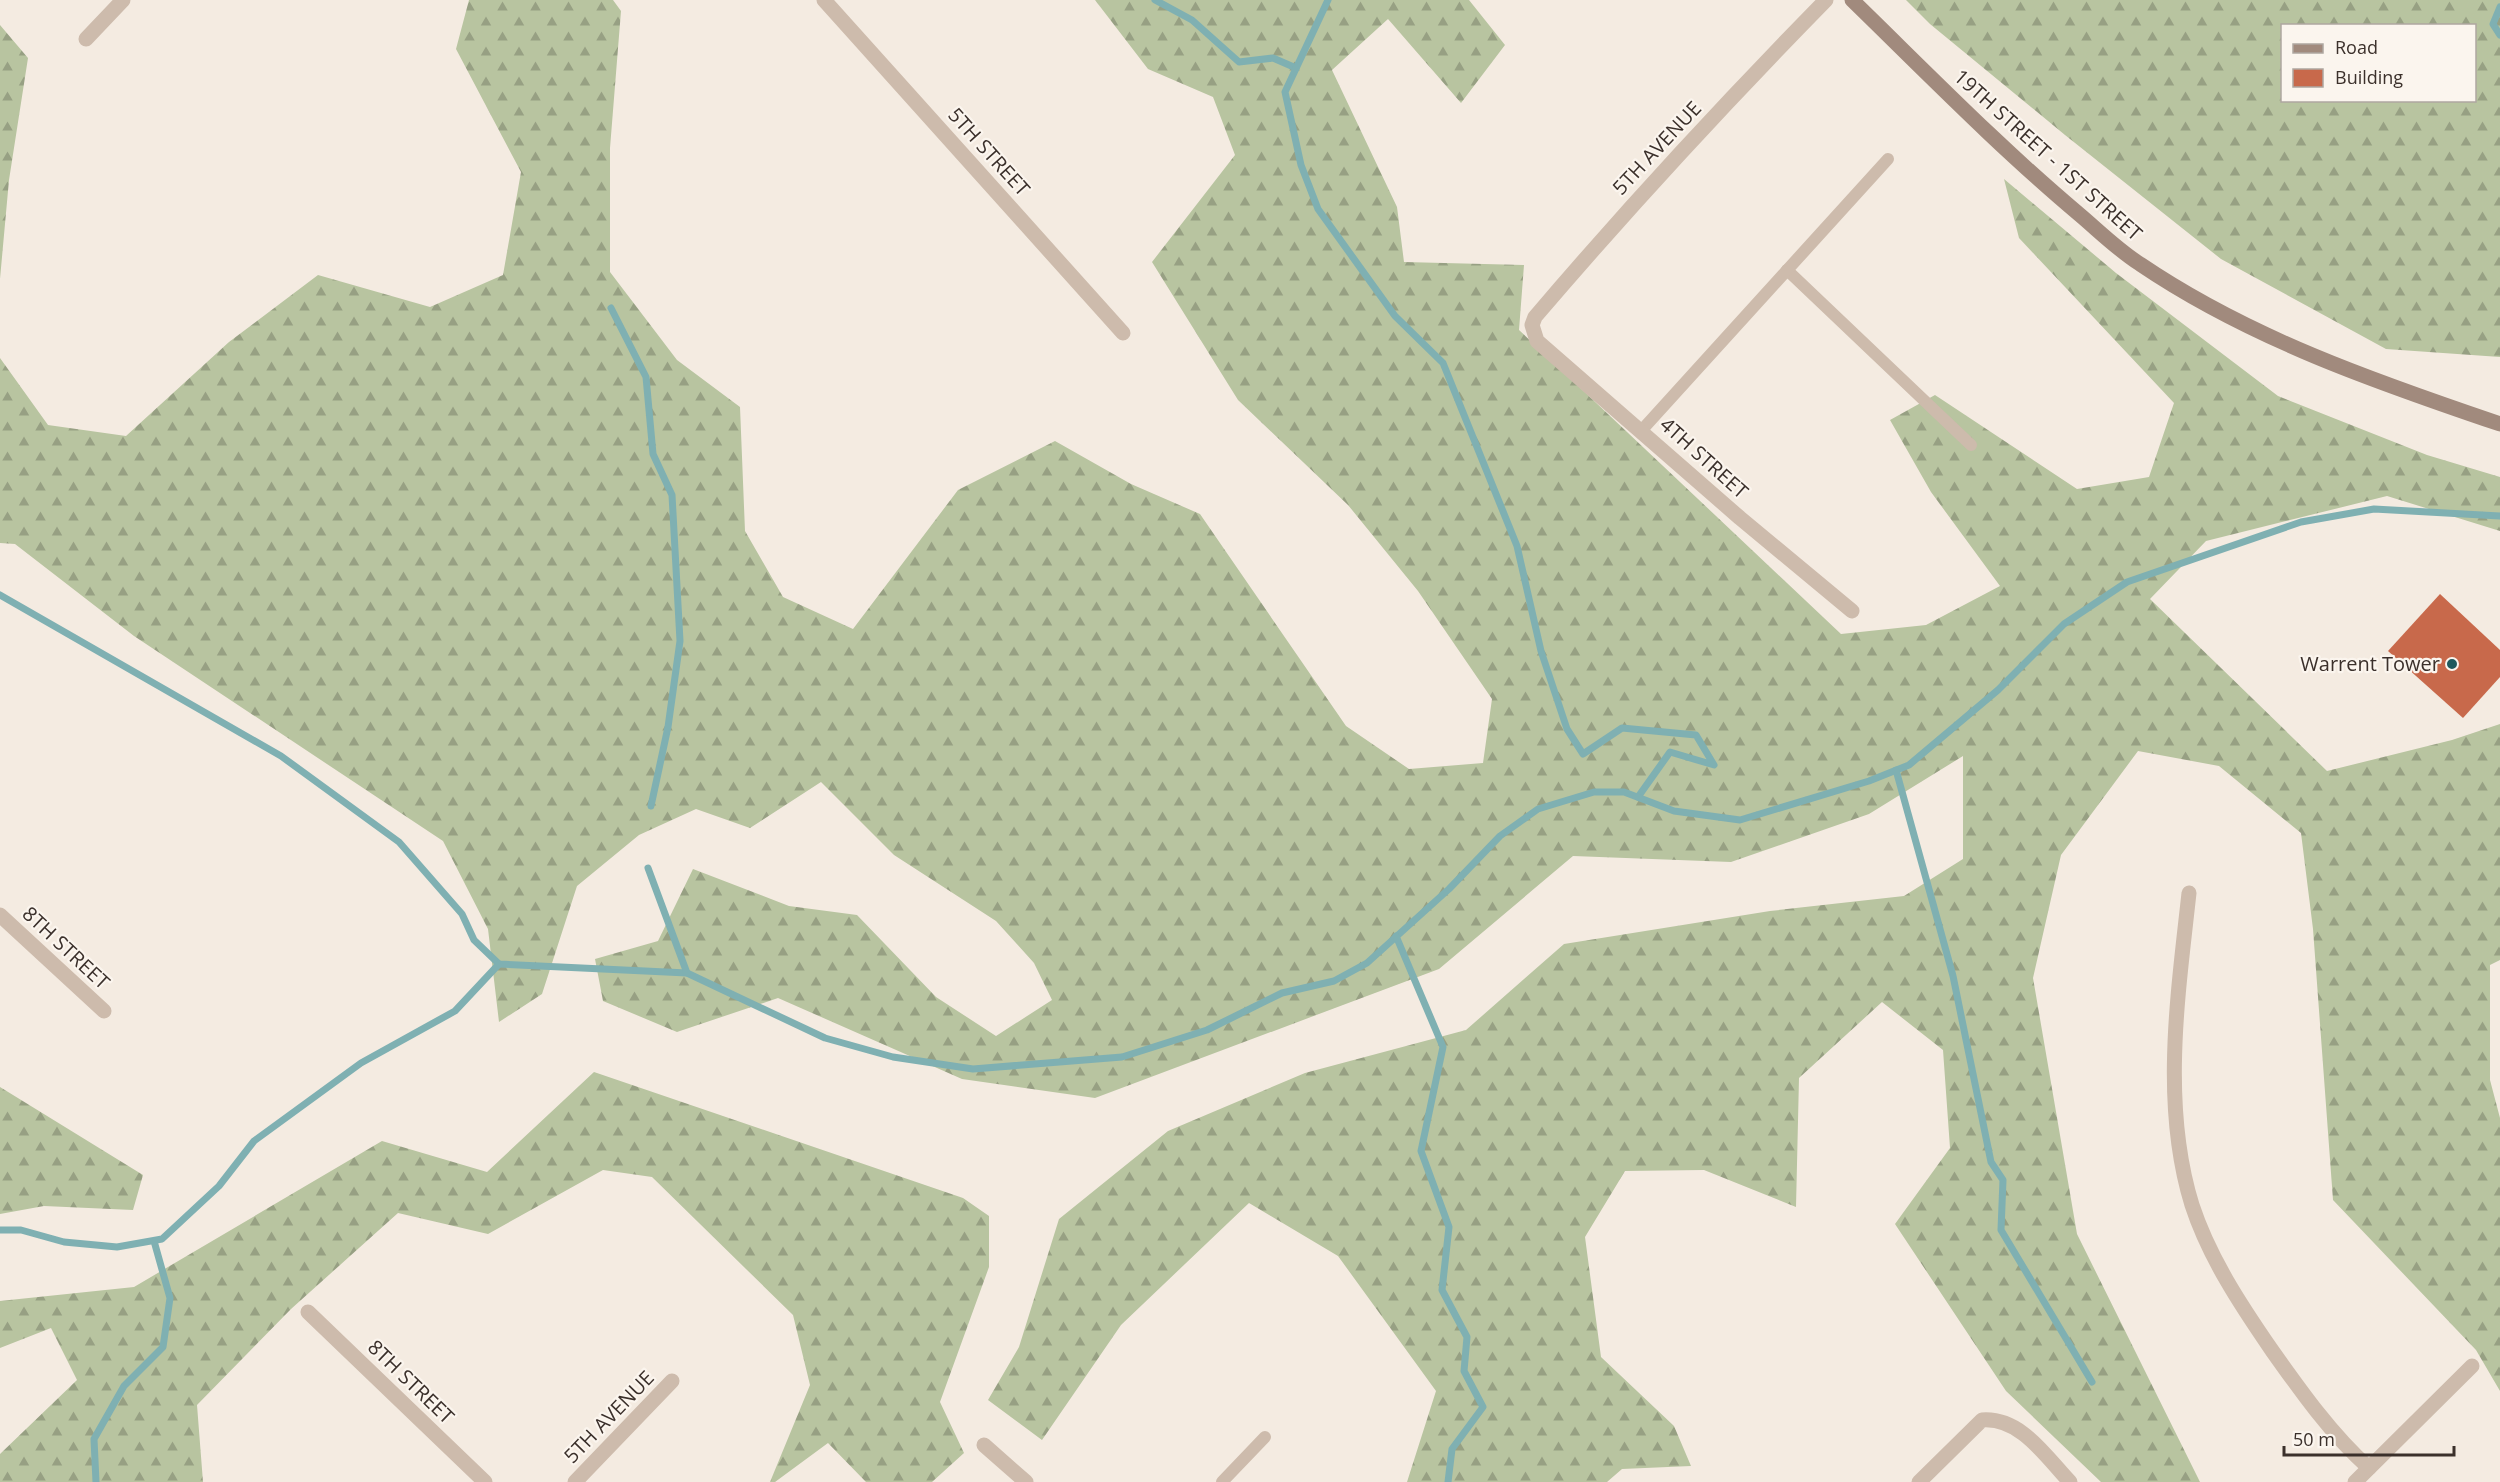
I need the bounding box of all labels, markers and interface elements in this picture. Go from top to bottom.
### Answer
legend [2281,24,2476,102]
text: Road [2335,35,2378,59]
street label: 19TH STREET - 1ST STREET [1948,63,2148,246]
text: Building [2335,65,2403,89]
street label: 5TH AVENUE [1606,95,1707,200]
street label: 5TH STREET [943,102,1036,202]
street label: 4TH STREET [1654,411,1754,504]
place label: Warrent Tower [2300,650,2440,677]
marker: Warrent Tower [2445,657,2459,671]
street label: 8TH STREET [17,900,116,995]
street label: 8TH STREET [362,1334,460,1430]
street label: 5TH AVENUE [558,1365,660,1469]
scale bar [2284,1419,2454,1457]
text: 50 m [2293,1427,2335,1451]

